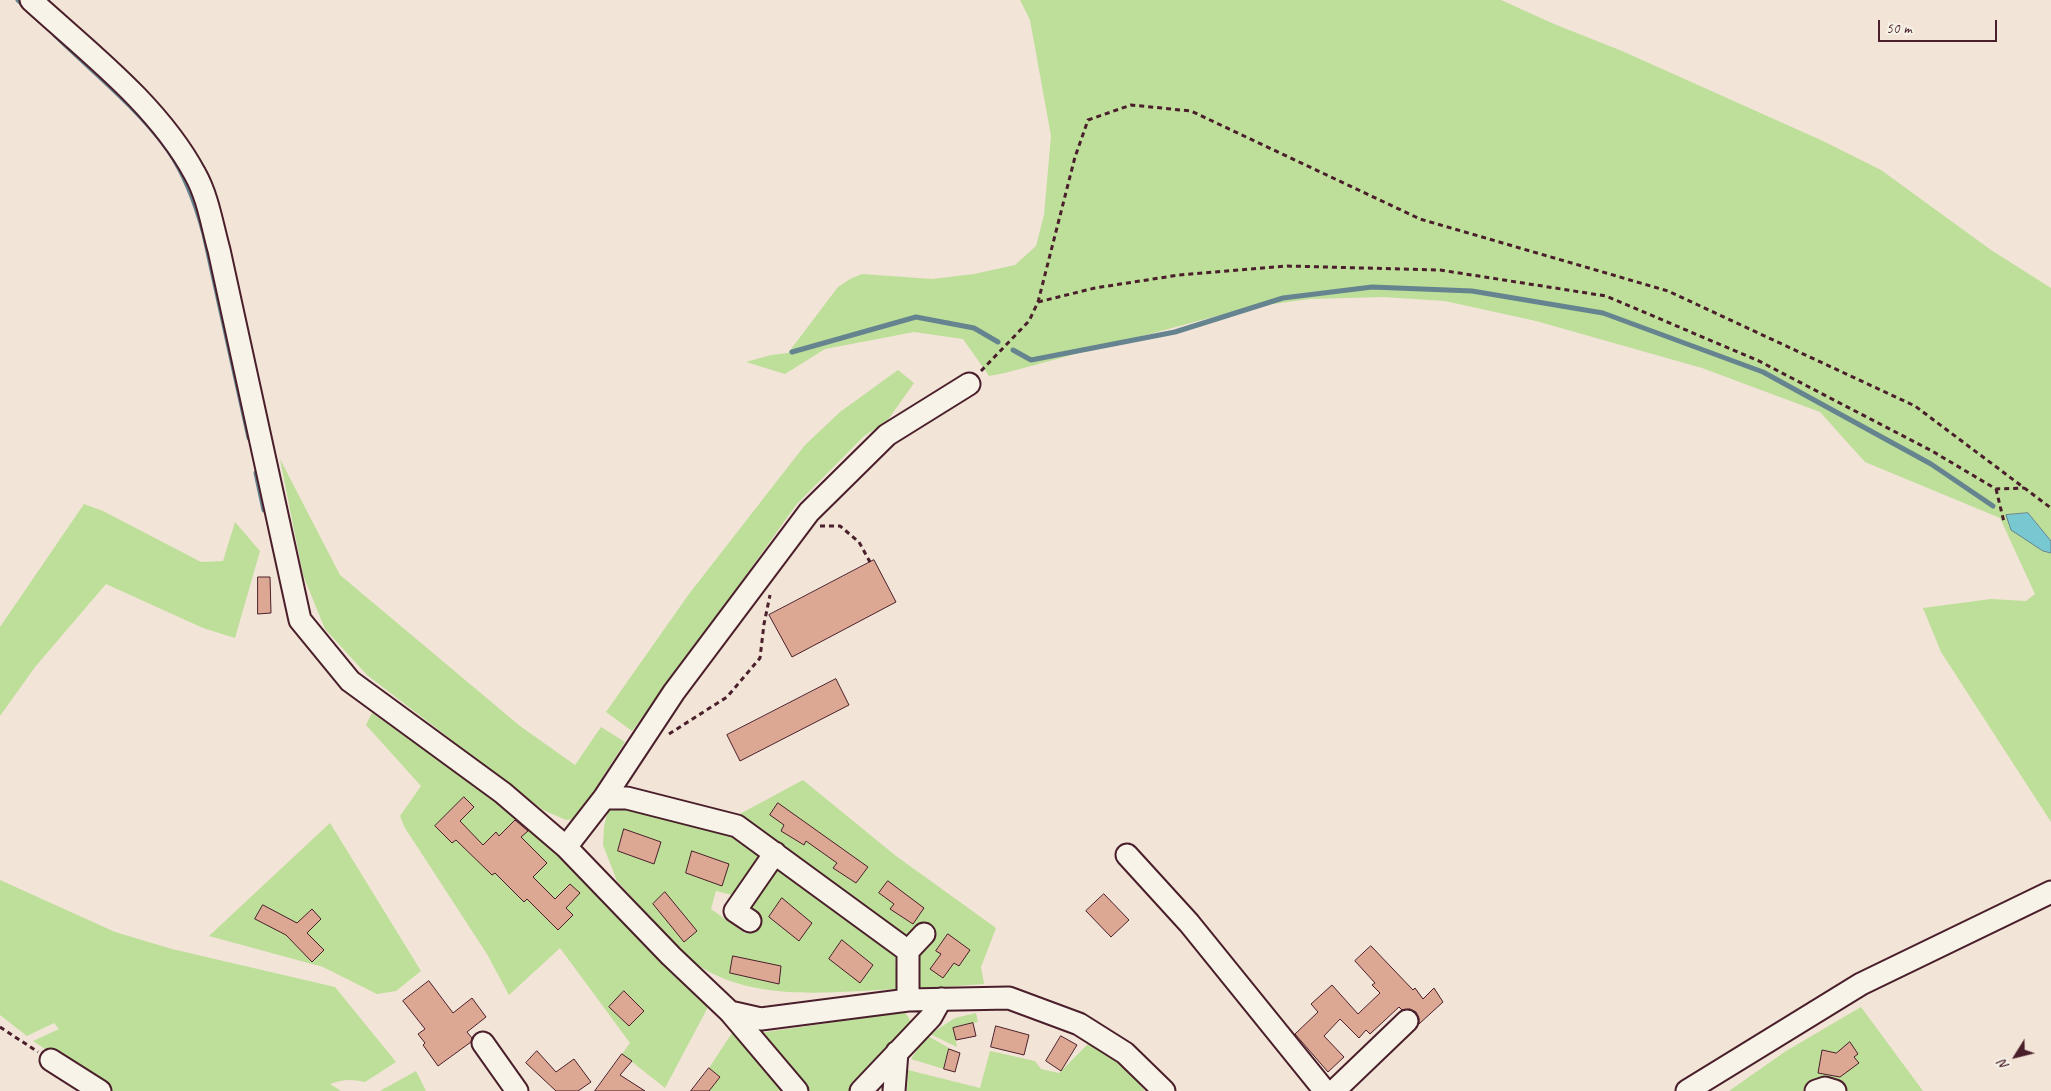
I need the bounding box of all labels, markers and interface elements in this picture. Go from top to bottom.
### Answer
scale bar [1881,10,2000,42]
text: 50 m [1886,19,1912,38]
north arrow [1991,1031,2041,1081]
text: N [1994,1057,2013,1074]

